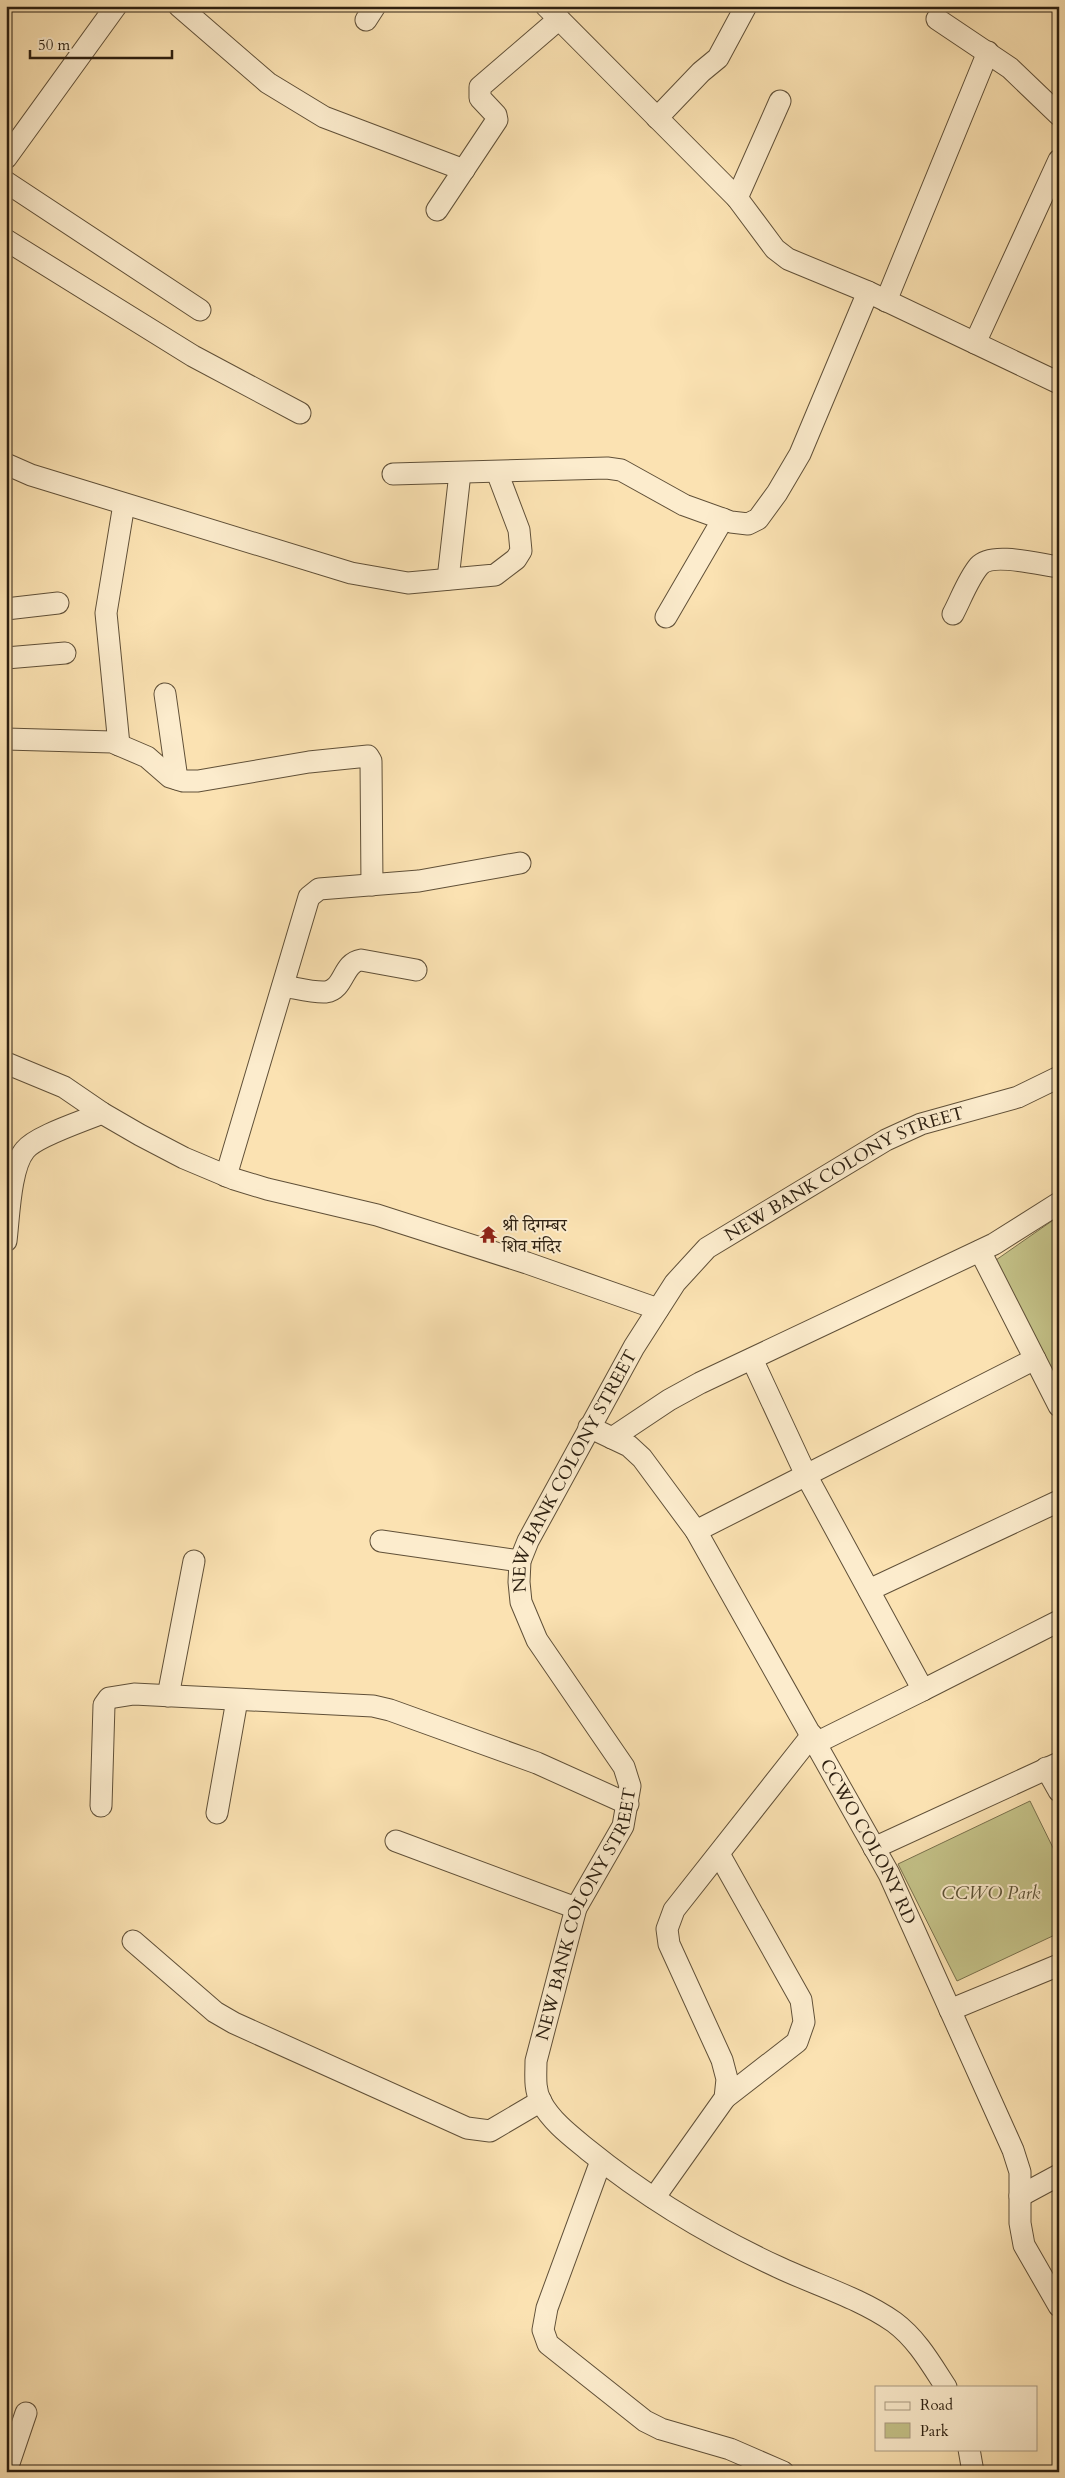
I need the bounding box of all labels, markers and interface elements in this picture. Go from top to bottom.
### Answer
scale bar [30,28,172,60]
text: 50 m [38,35,70,55]
street label: NEW BANK COLONY STREET [720,1100,967,1247]
place label: श्री दिगम्बर शिव मंदिर [501,1213,568,1259]
temple icon: श्री दिगम्बर शिव मंदिर [478,1225,498,1245]
street label: NEW BANK COLONY STREET [506,1345,643,1594]
street label: CCWO COLONY RD [814,1754,922,1928]
street label: NEW BANK COLONY STREET [529,1786,642,2043]
park label: CCWO Park [942,1881,1041,1906]
legend [875,2386,1038,2450]
text: Road [920,2395,953,2415]
text: Park [920,2421,949,2441]

